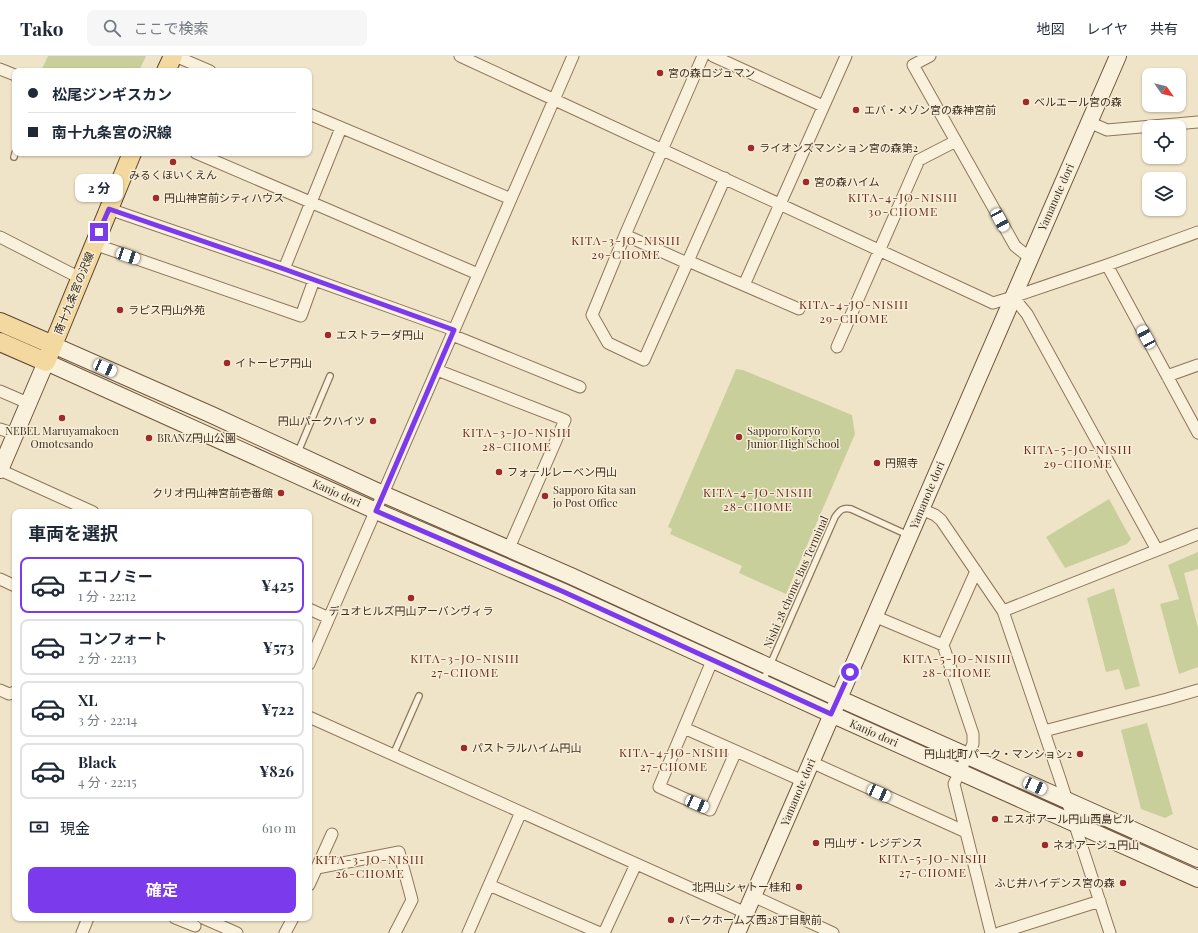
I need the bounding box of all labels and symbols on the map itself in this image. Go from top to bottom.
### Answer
place label: 宮の森ロジュマン [668,65,755,80]
marker: 宮の森ロジュマン [655,68,665,78]
north arrow [1142,68,1186,112]
place label: ベルエール宮の森 [1034,94,1122,109]
marker: ベルエール宮の森 [1021,97,1031,107]
place label: エバ・メゾン宮の森神宮前 [864,102,996,117]
marker: エバ・メゾン宮の森神宮前 [851,105,861,115]
place label: ライオンズマンション宮の森第2 [759,140,918,155]
marker: ライオンズマンション宮の森第2 [746,143,756,153]
marker: みるくほいくえん [168,157,178,167]
street label: Yamanote dori [1034,161,1077,234]
place label: みるくほいくえん [129,167,217,182]
callout: 2 分 [75,174,123,202]
place label: 宮の森ハイム [814,174,880,189]
marker: 宮の森ハイム [801,177,811,187]
district label: KITA-4-JO-NISHI 30-CHOME [848,189,958,219]
place label: 円山神宮前シティハウス [164,190,284,205]
marker: 円山神宮前シティハウス [151,193,161,203]
car [989,207,1011,233]
route end [90,223,108,241]
district label: KITA-3-JO-NISHI 29-CHOME [571,232,681,262]
car [115,246,141,266]
street label: 南十九条宮の沢線 [50,249,97,336]
district label: KITA-4-JO-NISHI 29-CHOME [799,296,909,326]
place label: ラピス円山外苑 [128,302,205,317]
marker: ラピス円山外苑 [115,305,125,315]
car [1135,324,1157,350]
place label: エストラーダ円山 [336,327,424,342]
marker: エストラーダ円山 [323,330,333,340]
place label: イトーピア円山 [235,355,312,370]
car [92,358,118,378]
marker: イトーピア円山 [222,358,232,368]
marker: NEBEL Maruyamakoen Omotesando [57,413,67,423]
place label: 円山パークハイツ [278,413,365,428]
marker: 円山パークハイツ [368,416,378,426]
place label: NEBEL Maruyamakoen Omotesando [5,423,119,451]
place label: Sapporo Koryo Junior High School [746,423,839,451]
district label: KITA-3-JO-NISHI 28-CHOME [462,424,572,454]
place label: BRANZ円山公園 [157,430,236,445]
marker: Sapporo Koryo Junior High School [734,432,744,442]
marker: BRANZ円山公園 [144,433,154,443]
district label: KITA-5-JO-NISHI 29-CHOME [1023,441,1133,471]
place label: 円照寺 [885,455,918,470]
marker: 円照寺 [872,458,882,468]
street label: Yamanote dori [905,459,947,532]
place label: フォールレーベン円山 [507,464,617,479]
marker: フォールレーベン円山 [494,467,504,477]
street label: Kanjo dori [311,475,364,510]
place label: Sapporo Kita san jo Post Office [552,482,636,510]
district label: KITA-4-JO-NISHI 28-CHOME [703,484,813,514]
place label: クリオ円山神宮前壱番館 [152,485,273,500]
marker: クリオ円山神宮前壱番館 [276,488,286,498]
marker: Sapporo Kita san jo Post Office [540,491,550,501]
street label: Nishi 28 chome Bus Terminal [760,513,832,650]
marker: デュオヒルズ円山アーバンヴィラ [406,593,416,603]
place label: デュオヒルズ円山アーバンヴィラ [329,603,493,618]
district label: KITA-3-JO-NISHI 27-CHOME [410,650,520,680]
district label: KITA-5-JO-NISHI 28-CHOME [902,650,1012,680]
route start [841,663,859,681]
street label: Kanjo dori [848,715,901,750]
place label: パストラルハイム円山 [472,740,582,755]
marker: パストラルハイム円山 [459,743,469,753]
district label: KITA-4-JO-NISHI 27-CHOME [619,744,729,774]
place label: 円山北町パーク・マンション2 [924,746,1072,761]
marker: 円山北町パーク・マンション2 [1075,749,1085,759]
street label: Yamanote dori [776,756,818,829]
car [1022,776,1048,796]
car [866,783,892,803]
car [684,794,710,814]
place label: エスポアール円山西島ビル [1003,811,1134,826]
marker: エスポアール円山西島ビル [990,814,1000,824]
place label: 円山ザ・レジデンス [824,835,923,850]
place label: ネオアージュ円山 [1053,837,1139,852]
marker: 円山ザ・レジデンス [811,838,821,848]
marker: ネオアージュ円山 [1040,840,1050,850]
district label: KITA-5-JO-NISHI 27-CHOME [878,850,988,880]
district label: KITA-3-JO-NISHI 26-CHOME [315,851,425,881]
place label: ふじ井ハイデンス宮の森 [994,875,1115,890]
marker: ふじ井ハイデンス宮の森 [1118,878,1128,888]
place label: 北円山シャトー桂和 [692,879,791,894]
marker: 北円山シャトー桂和 [794,882,804,892]
place label: パークホームズ西28丁目駅前 [679,912,822,927]
marker: パークホームズ西28丁目駅前 [666,915,676,925]

